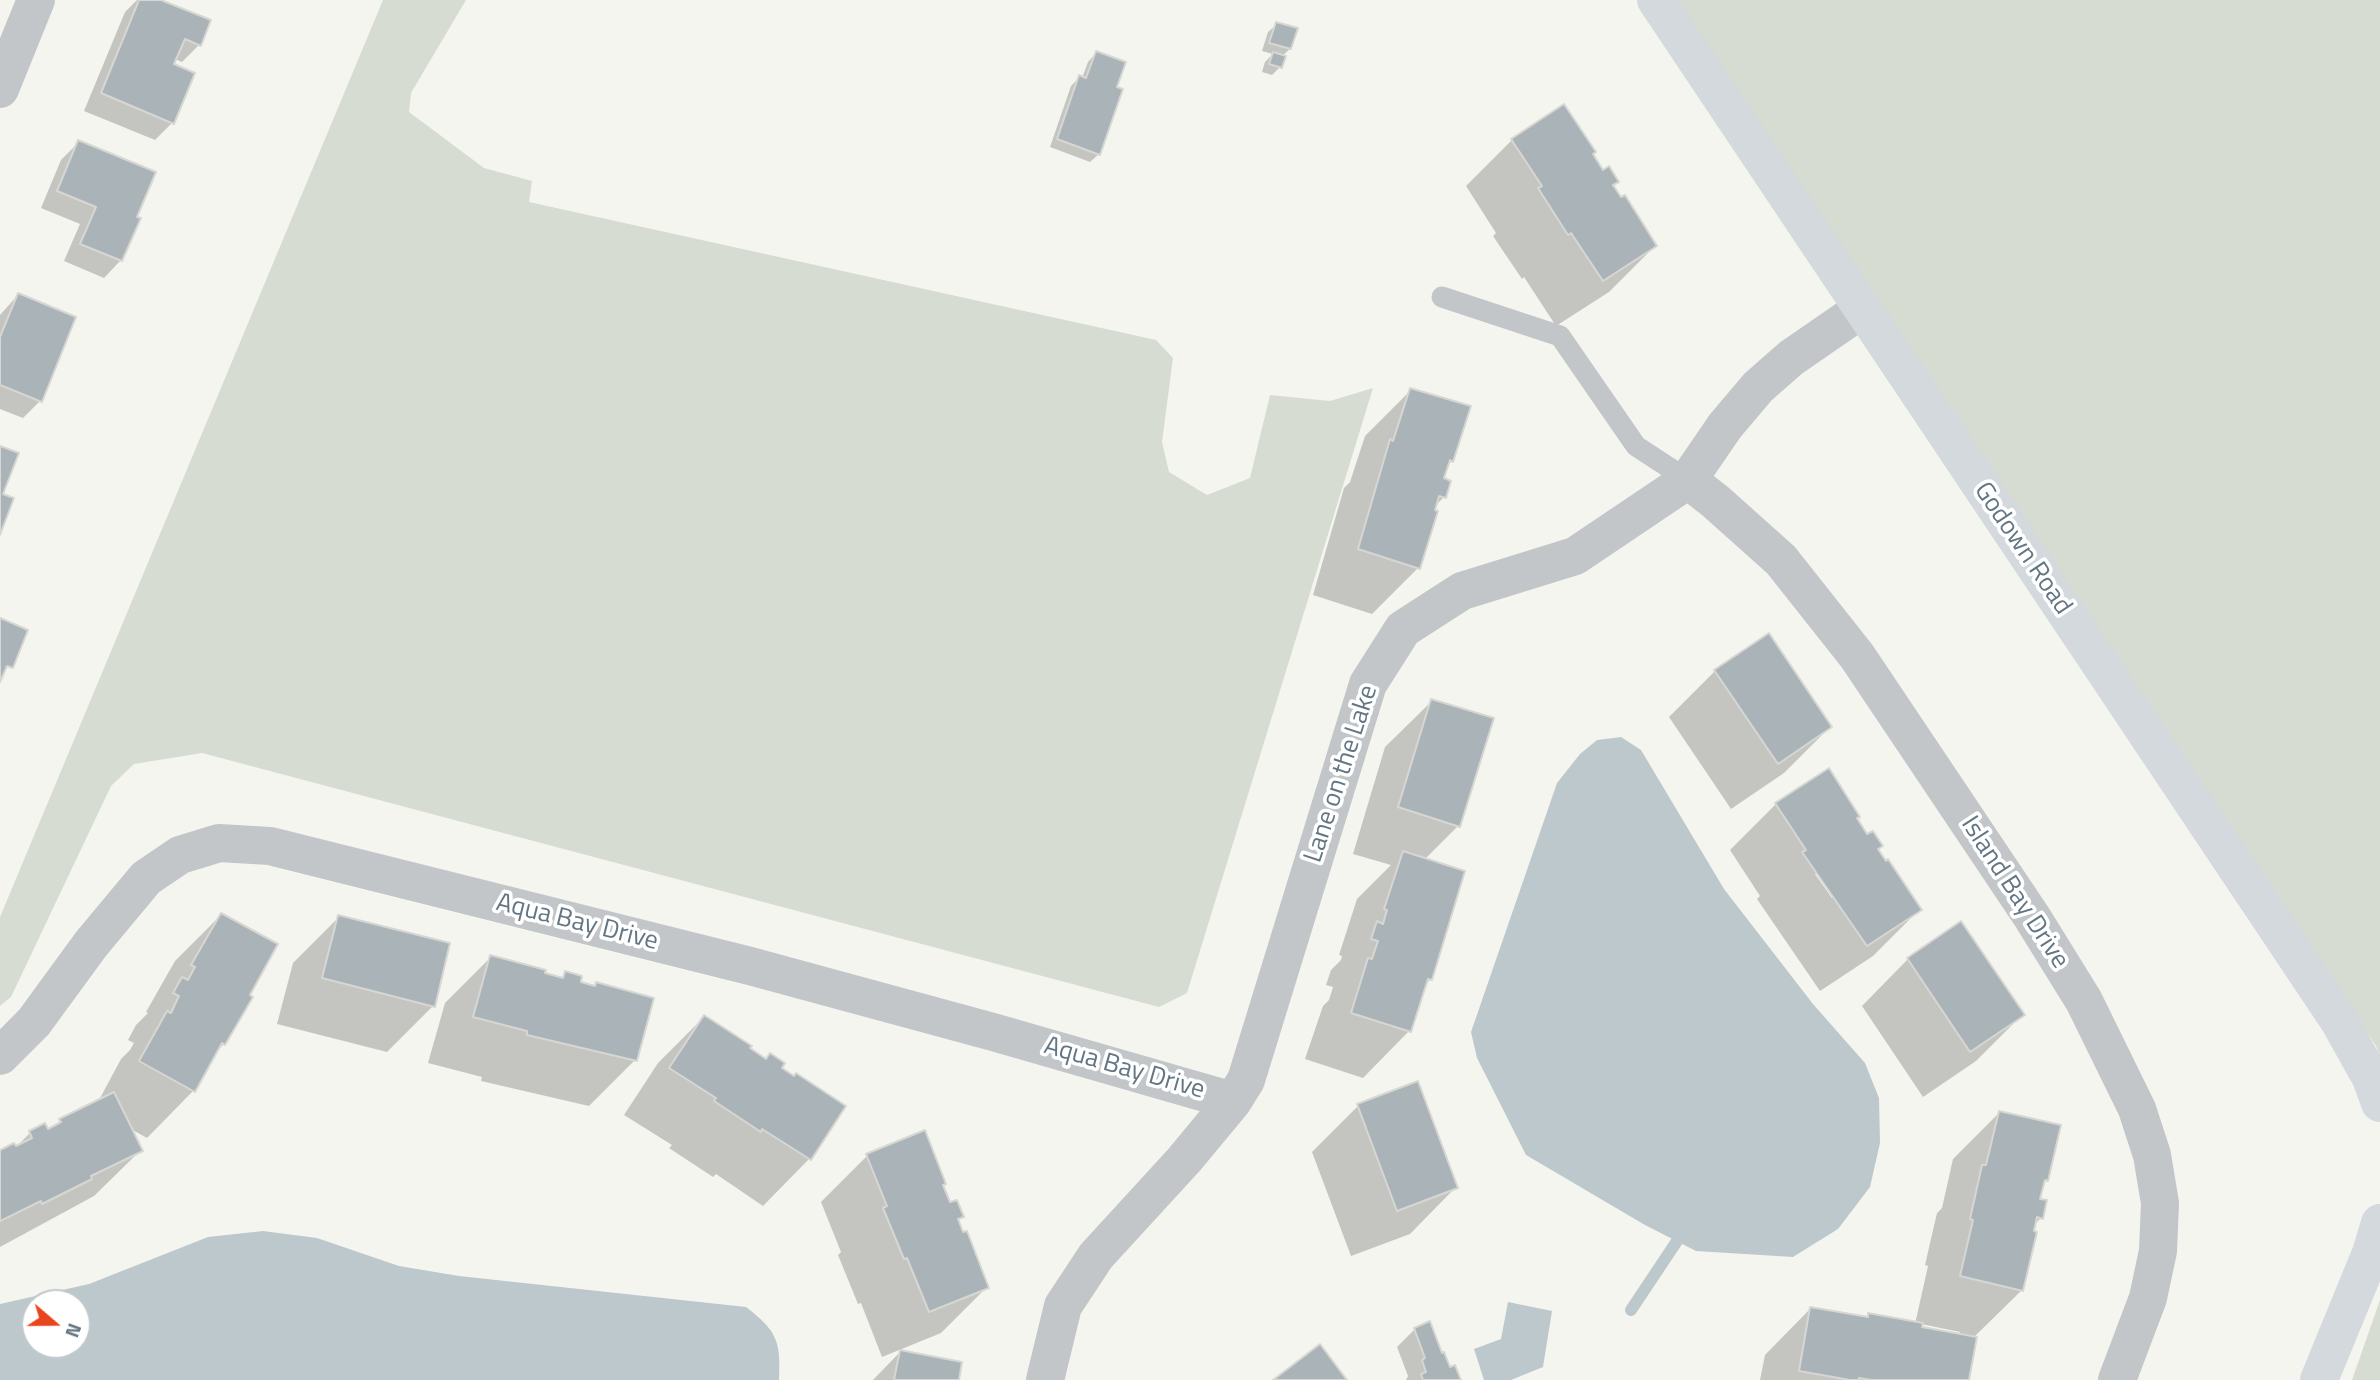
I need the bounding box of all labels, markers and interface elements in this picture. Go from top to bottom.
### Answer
street label: Godown Road [1966,477,2078,621]
street label: Lane on the Lake [1299,682,1385,866]
street label: Island Bay Drive [1953,811,2075,975]
street label: Aqua Bay Drive [493,888,661,958]
street label: Aqua Bay Drive [1040,1031,1208,1107]
north arrow [21,1289,91,1359]
text: N [58,1320,90,1342]

